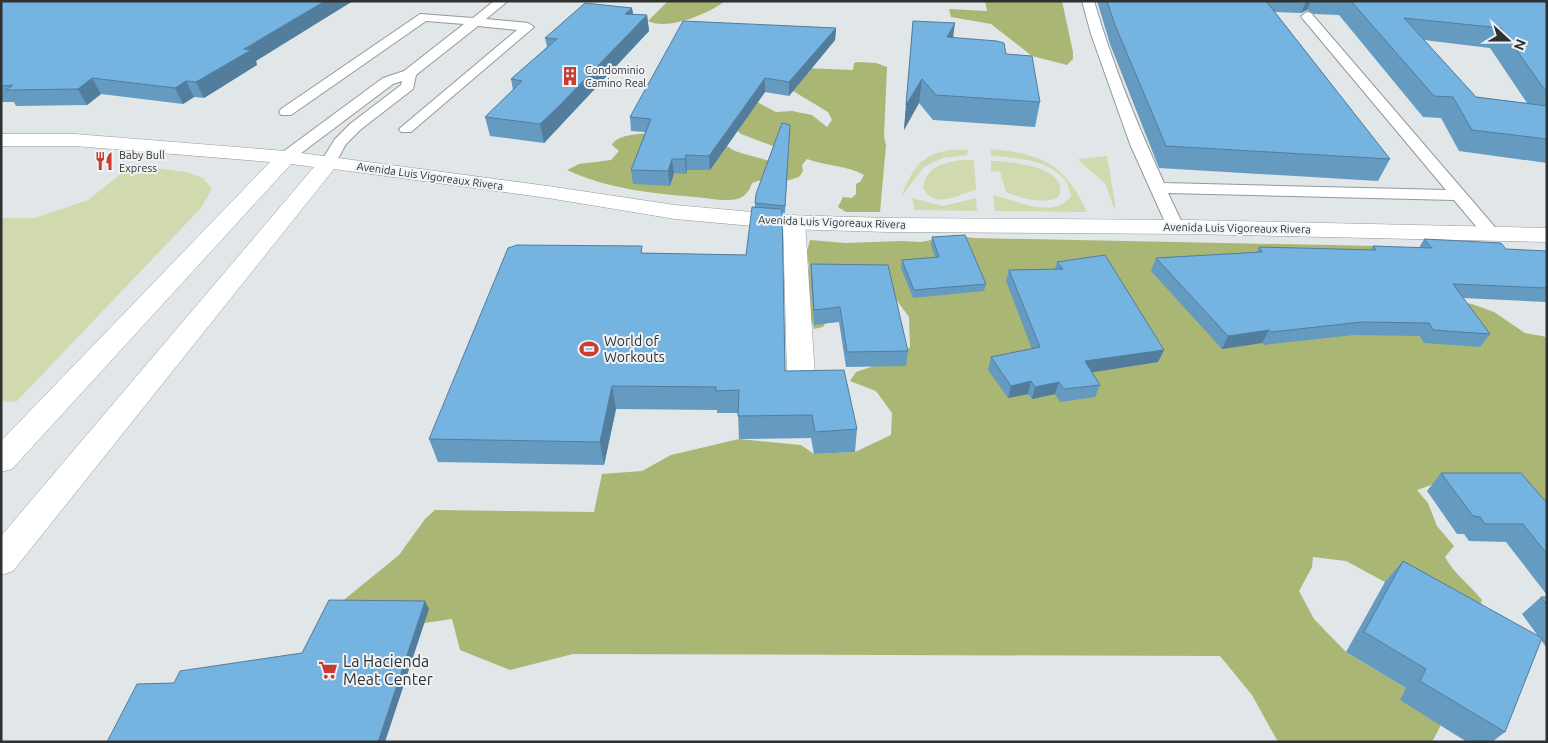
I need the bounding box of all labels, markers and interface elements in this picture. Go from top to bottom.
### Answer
north arrow [1483,15,1533,65]
text: N [1511,37,1529,52]
place label: Condominio Camino Real [585,64,646,89]
building icon: Condominio Camino Real [559,65,581,87]
place label: Baby Bull Express [119,149,165,174]
restaurant icon: Baby Bull Express [93,150,115,172]
street label: Avenida Luis Vigoreaux Rivera [356,160,504,192]
street label: Avenida Luis Vigoreaux Rivera [758,213,906,231]
street label: Avenida Luis Vigoreaux Rivera [1163,221,1311,235]
place label: World of Workouts [604,333,665,365]
sports icon: World of Workouts [578,338,600,360]
place label: La Hacienda Meat Center [343,652,433,688]
supermarket icon: La Hacienda Meat Center [317,659,339,681]

